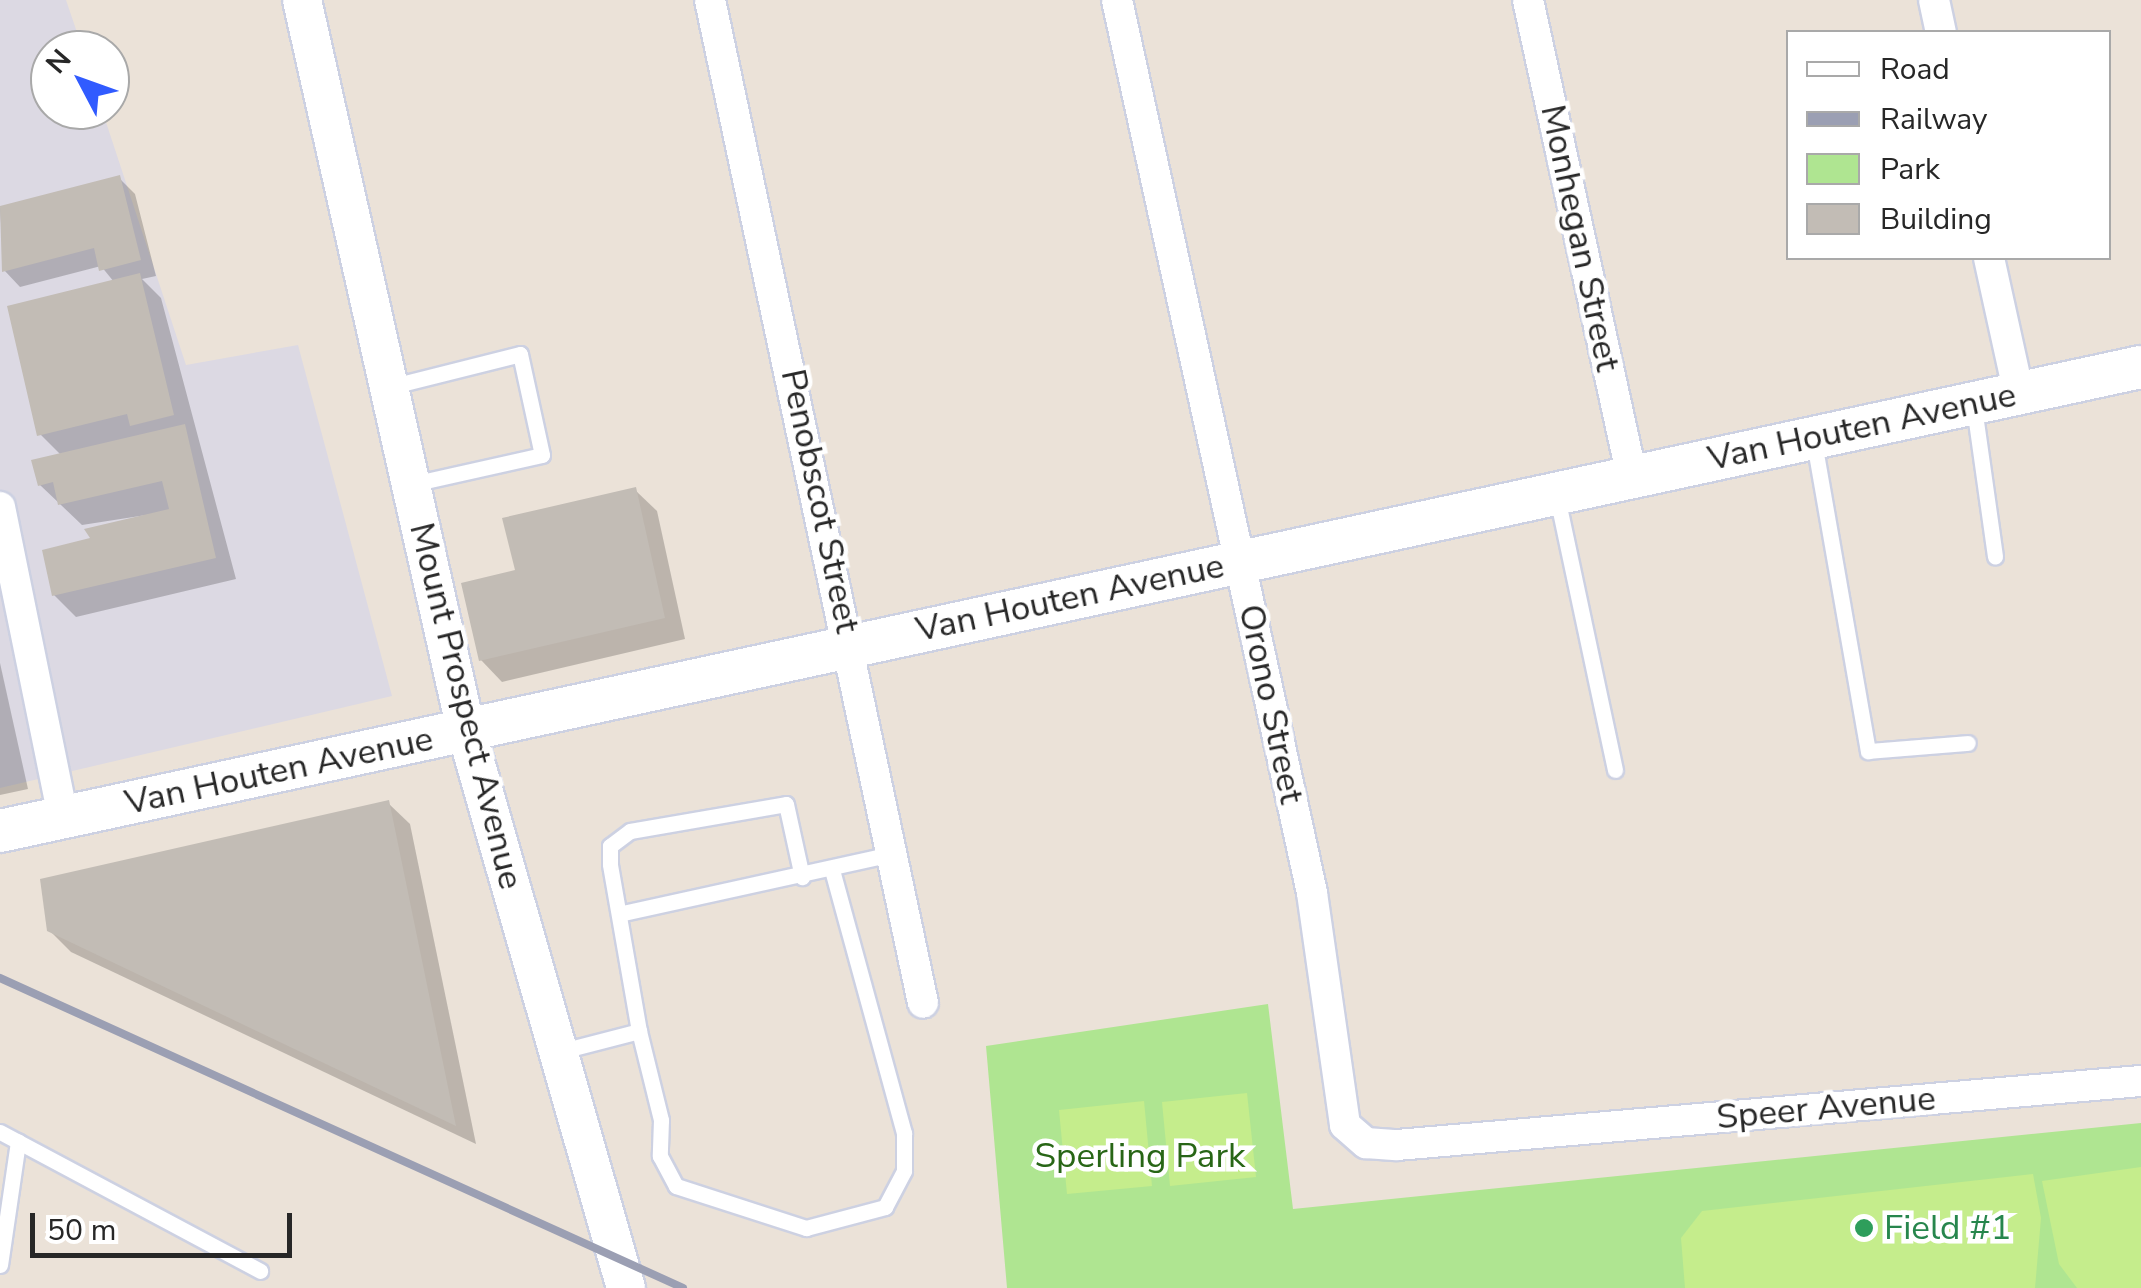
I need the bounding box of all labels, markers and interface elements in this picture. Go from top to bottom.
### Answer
north arrow [30,30,130,130]
legend [1786,30,2111,260]
text: N [38,41,80,82]
text: Road [1880,49,1950,90]
text: Railway [1880,99,1988,140]
street label: Monhegan Street [1531,101,1629,375]
text: Park [1880,149,1940,190]
text: Building [1880,199,1992,240]
street label: Penobscot Street [772,365,868,637]
street label: Van Houten Avenue [1704,374,2020,480]
street label: Mount Prospect Avenue [400,518,532,894]
street label: Van Houten Avenue [912,545,1228,651]
street label: Orono Street [1229,601,1313,807]
street label: Van Houten Avenue [121,718,437,824]
street label: Speer Avenue [1715,1078,1937,1138]
park label: Sperling Park [1035,1135,1245,1177]
scale bar [35,1193,298,1255]
place label: Field #1 [1884,1207,2012,1249]
text: 50 m [47,1210,116,1251]
marker: Field #1 [1853,1217,1875,1239]

